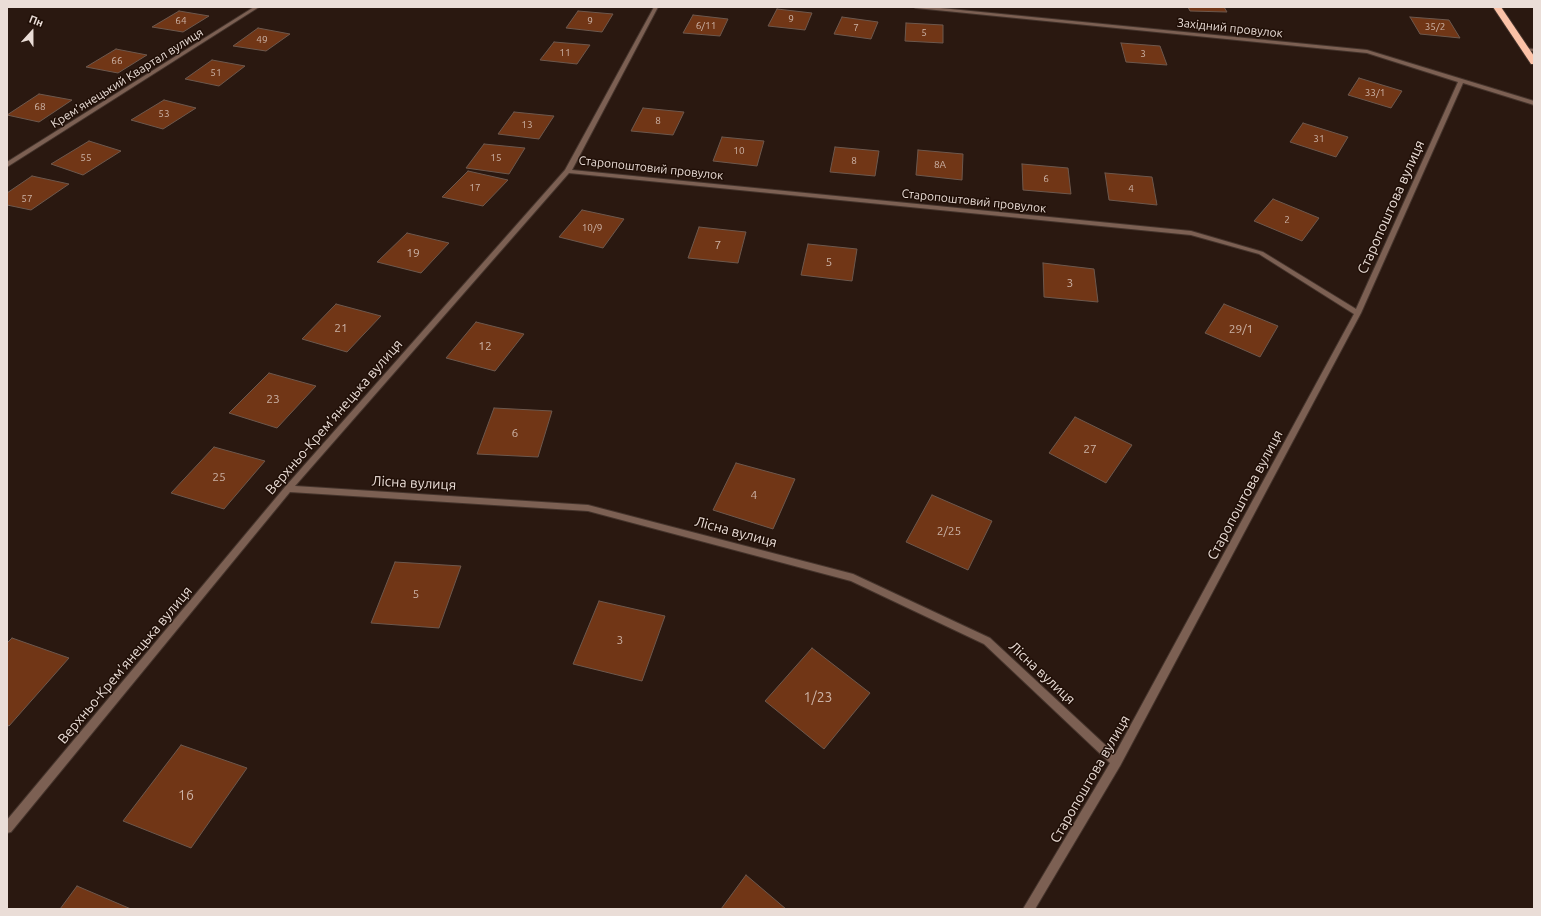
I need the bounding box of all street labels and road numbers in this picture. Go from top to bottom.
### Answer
street label: Західний провулок [1176,15,1284,41]
street label: Крем’янецький Квартал вулиця [48,25,206,131]
street label: Старопоштова вулиця [1354,138,1428,276]
street label: Старопоштовий провулок [578,153,724,183]
street label: Старопоштовий провулок [901,186,1047,216]
street label: Верхньо-Крем’янецька вулиця [262,336,406,498]
street label: Старопоштова вулиця [1204,427,1286,563]
street label: Лісна вулиця [371,472,457,494]
street label: Лісна вулиця [693,513,779,551]
street label: Верхньо-Крем’янецька вулиця [54,583,196,747]
street label: Лісна вулиця [1005,638,1079,708]
street label: Старопоштова вулиця [1047,712,1133,846]

